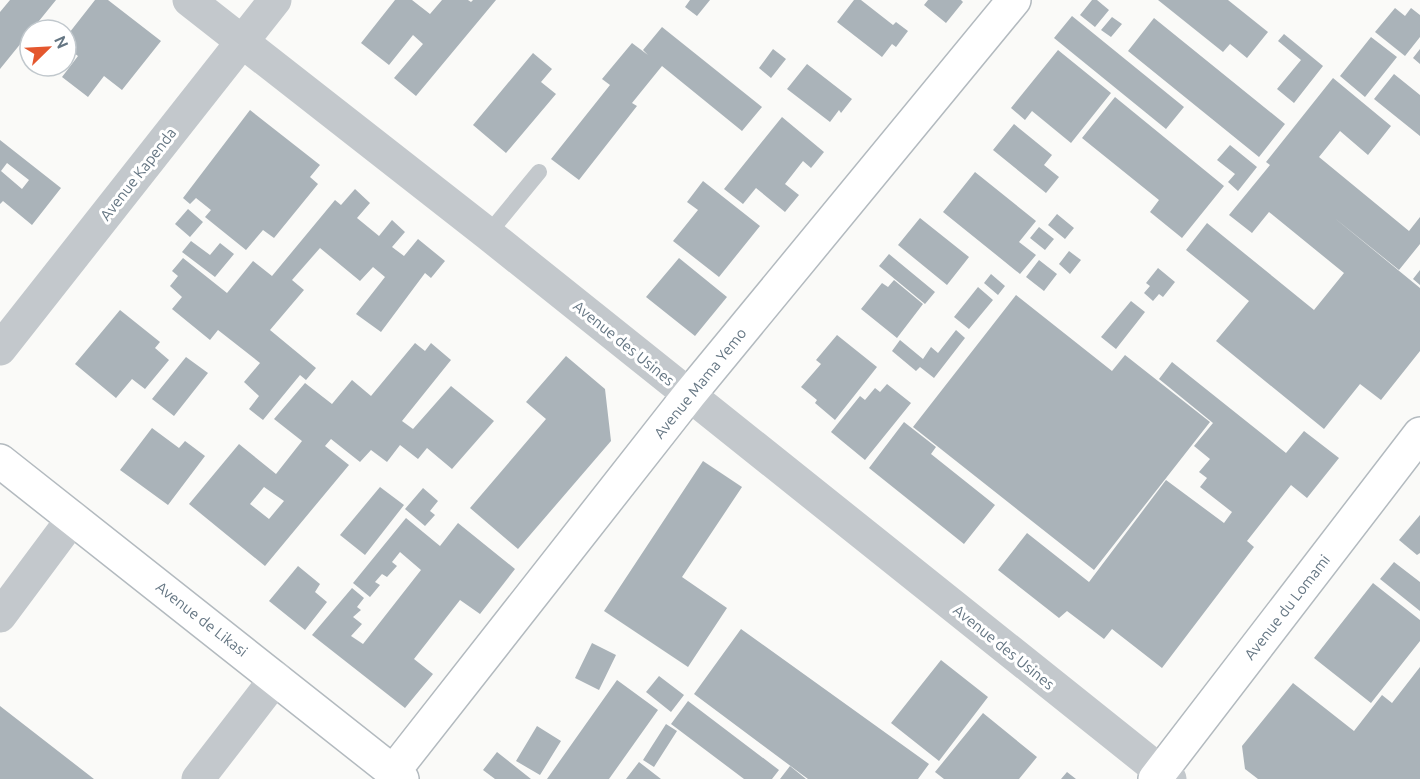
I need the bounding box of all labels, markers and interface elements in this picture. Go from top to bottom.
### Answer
north arrow [18,18,78,78]
text: N [51,33,72,51]
street label: Avenue Kapenda [97,124,179,224]
street label: Avenue des Usines [570,297,678,389]
street label: Avenue Mama Yemo [650,324,750,442]
street label: Avenue du Lomami [1241,551,1333,663]
street label: Avenue de Likasi [153,578,251,660]
street label: Avenue des Usines [950,601,1058,693]

